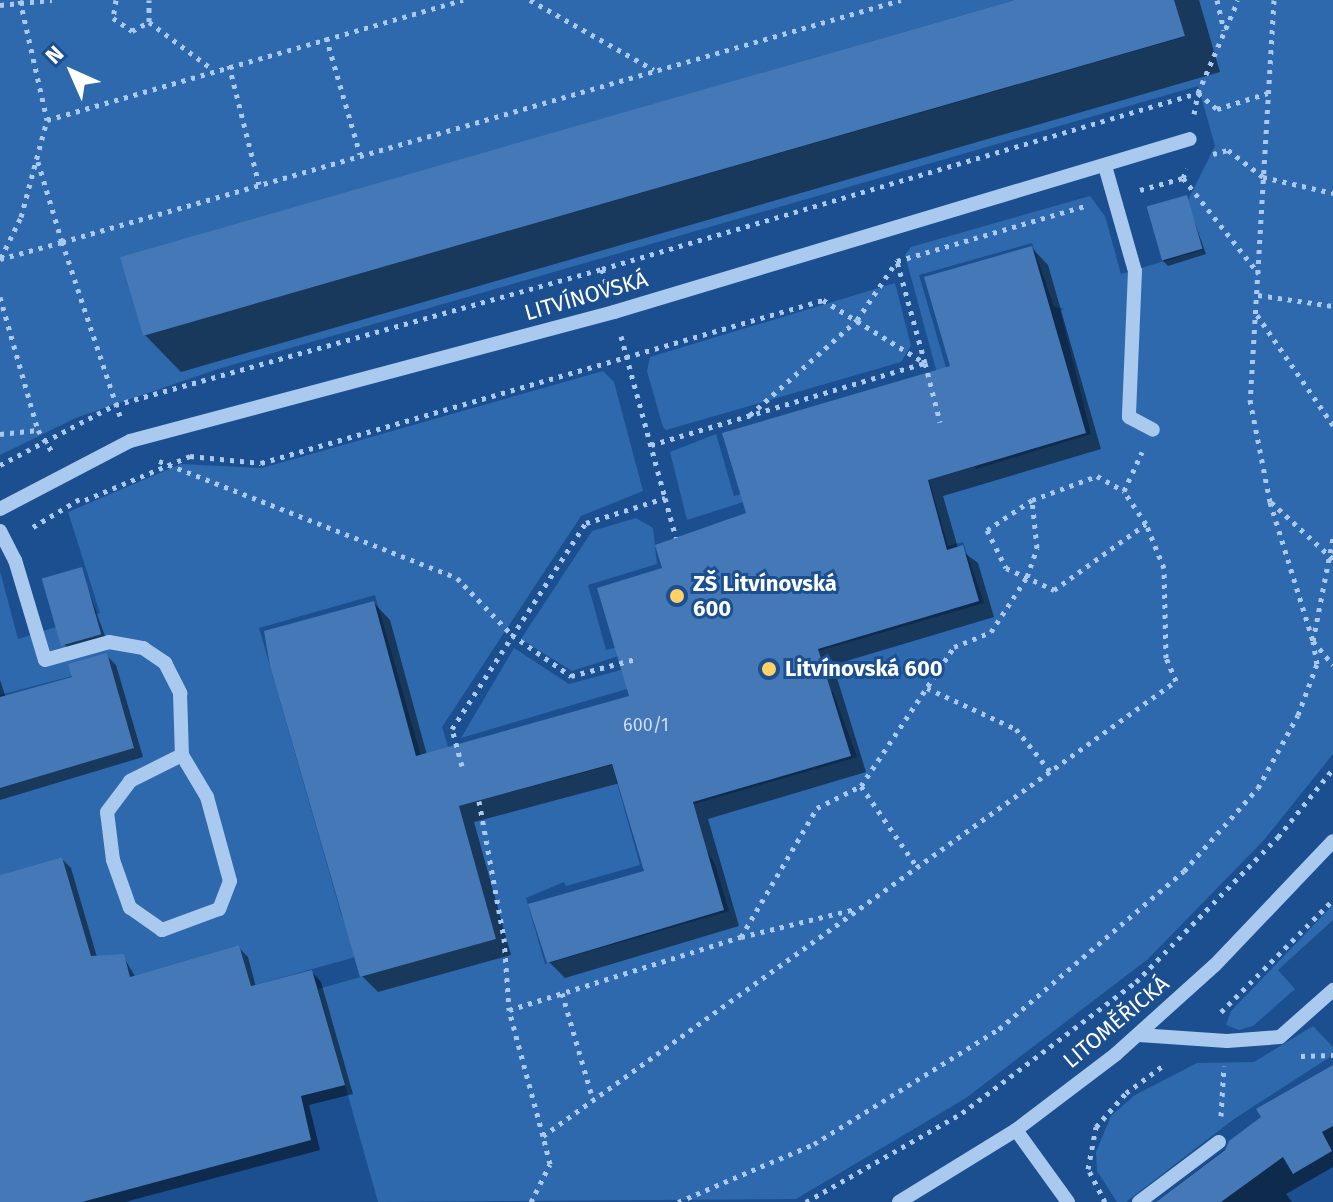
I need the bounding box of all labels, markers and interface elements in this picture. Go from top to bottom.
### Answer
north arrow [32,32,112,112]
text: N [40,40,69,69]
street label: LITVÍNOVSKÁ [521,266,651,326]
place label: ZŠ Litvínovská 600 [693,570,837,622]
marker: ZŠ Litvínovská 600 [668,587,686,605]
place label: Litvínovská 600 [785,656,943,682]
marker: Litvínovská 600 [760,660,778,678]
house number: 600/1 [623,714,669,736]
street label: LITOMĚŘICKÁ [1058,970,1174,1074]

